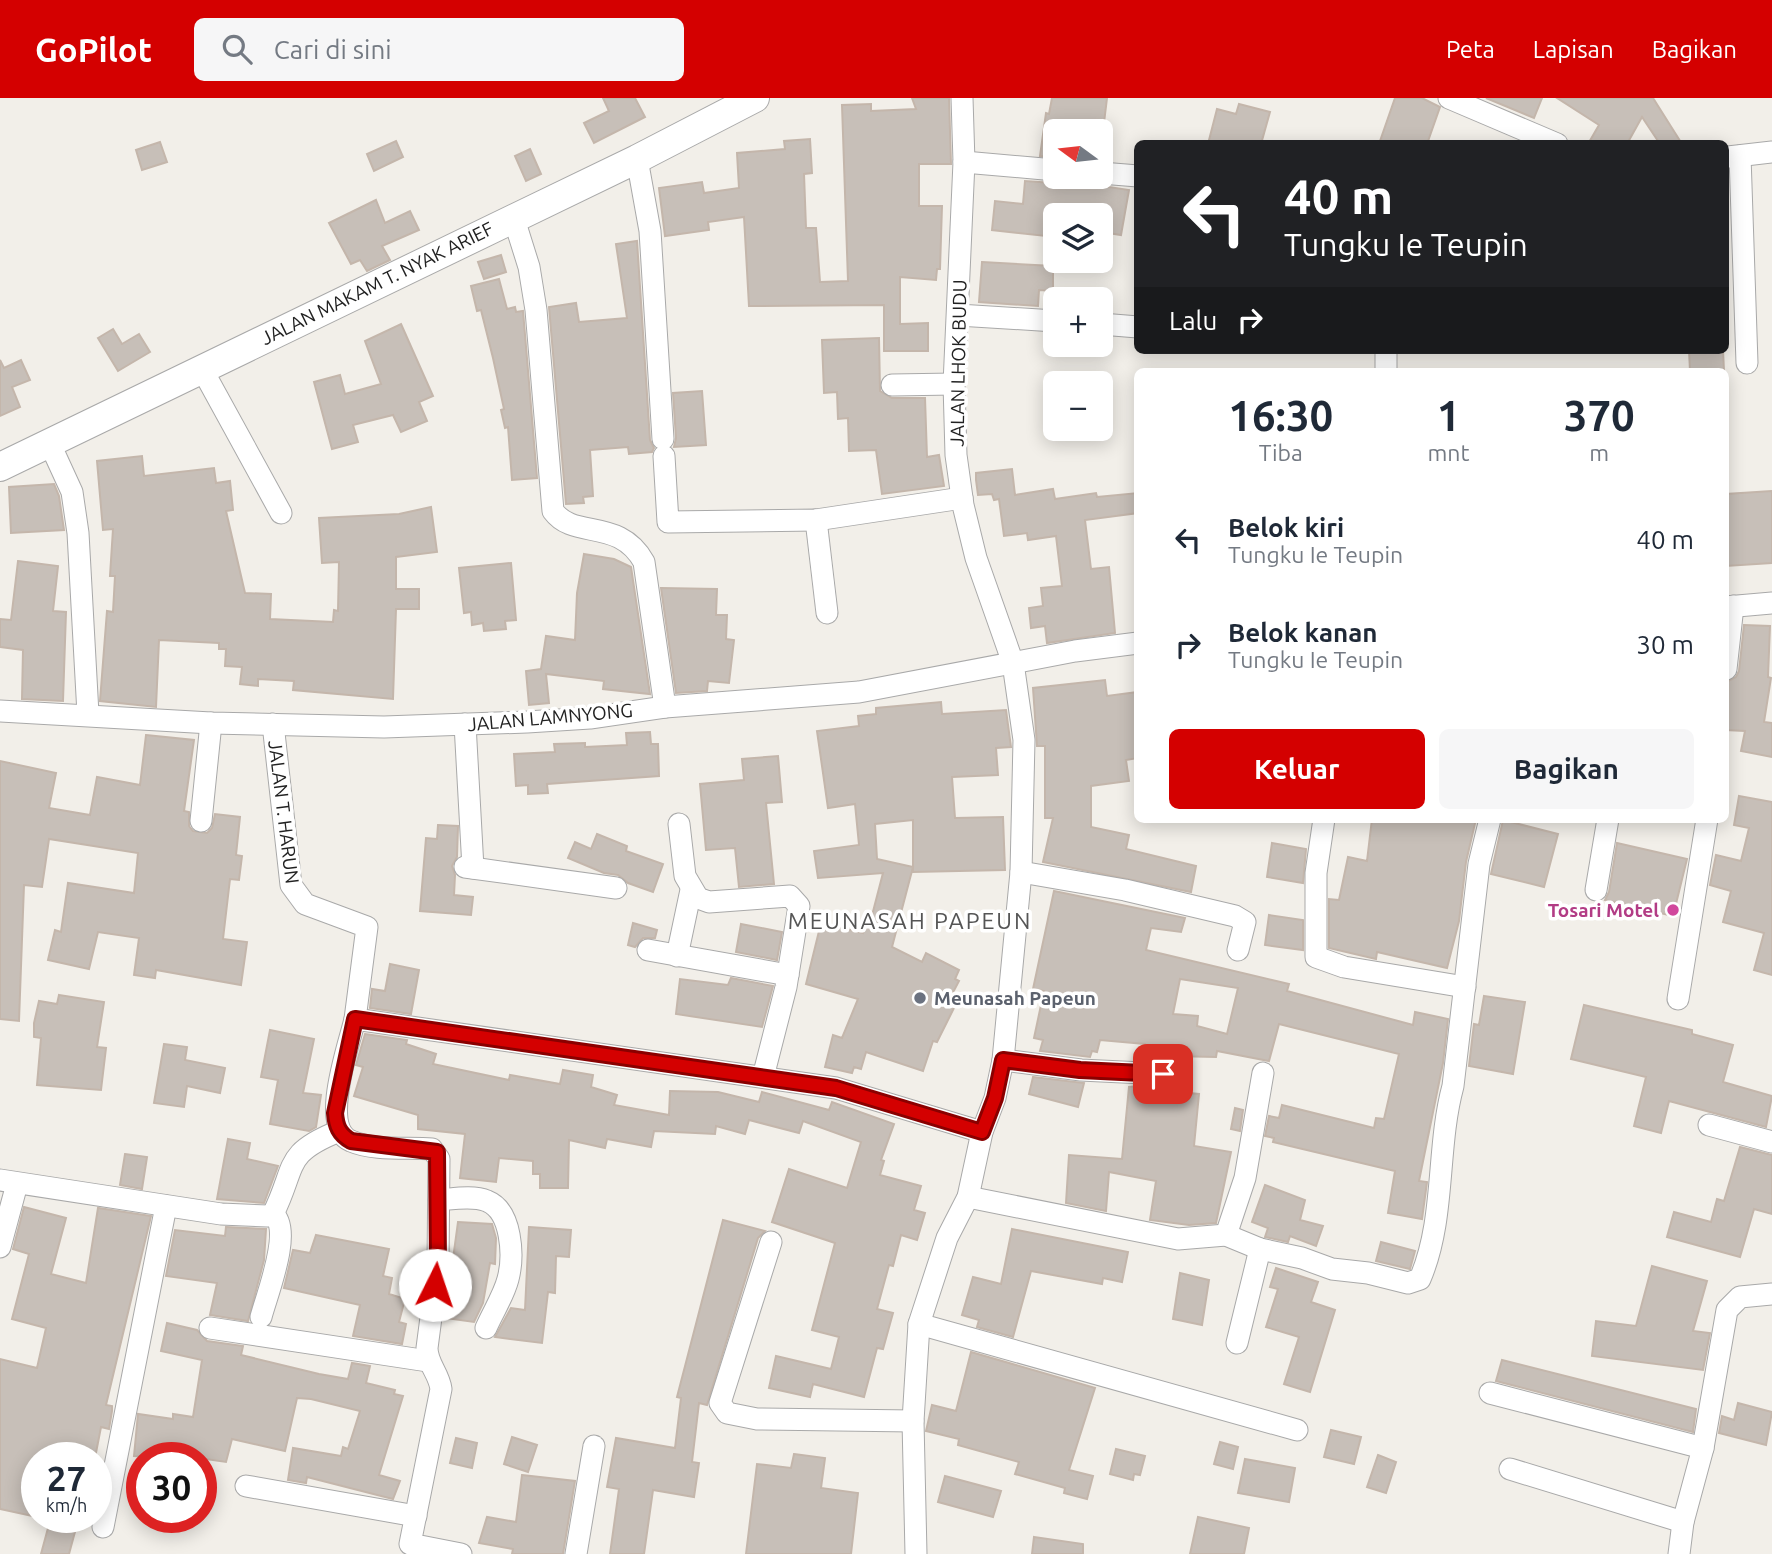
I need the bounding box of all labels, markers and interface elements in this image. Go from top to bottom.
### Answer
search box [194,18,684,81]
icon: search [218,30,256,68]
text: GoPilot [35,31,152,68]
text: Cari di sini [274,35,392,64]
text: Peta [1446,36,1495,63]
text: Lapisan [1533,36,1614,63]
text: Bagikan [1652,36,1737,63]
north arrow [1043,119,1113,189]
map controls [1043,119,1113,441]
icon: left [1169,168,1260,259]
text: 40 m [1284,168,1393,223]
button: layers [1043,203,1113,273]
street label: JALAN MAKAM T. NYAK ARIEF [257,217,497,349]
text: Tungku Ie Teupin [1284,226,1528,262]
street label: JALAN LHOK BUDU [946,279,970,447]
button: + [1043,287,1113,357]
icon: right [1231,301,1269,339]
text: Lalu [1169,306,1217,335]
button: − [1043,371,1113,441]
text: 16:30 [1228,392,1333,439]
text: 1 [1437,392,1460,439]
text: 370 [1564,392,1635,439]
text: Tiba [1259,440,1303,465]
text: mnt [1427,440,1470,465]
text: m [1589,440,1609,465]
text: Belok kiri [1228,513,1344,542]
icon: left [1169,521,1207,559]
text: 40 m [1636,525,1694,554]
text: Tungku Ie Teupin [1228,542,1403,567]
text: Belok kanan [1228,618,1378,647]
icon: right [1169,626,1207,664]
text: 30 m [1636,630,1694,659]
text: Tungku Ie Teupin [1228,647,1403,672]
street label: JALAN LAMNYONG [466,699,634,735]
button: Keluar [1169,729,1425,809]
button: Bagikan [1439,729,1694,809]
street label: JALAN T. HARUN [264,739,304,885]
place label: Tosari Motel [1548,899,1659,921]
marker: Tosari Motel [1665,902,1681,918]
district label: MEUNASAH PAPEUN [788,908,1032,933]
place label: Meunasah Papeun [934,987,1096,1009]
marker: Meunasah Papeun [912,990,928,1006]
pin [1133,1044,1193,1104]
icon: arrive [1144,1055,1182,1093]
position arrow [398,1248,472,1322]
speed limit sign: 30 [126,1442,217,1533]
text: 27 [47,1458,86,1498]
text: km/h [46,1495,87,1515]

